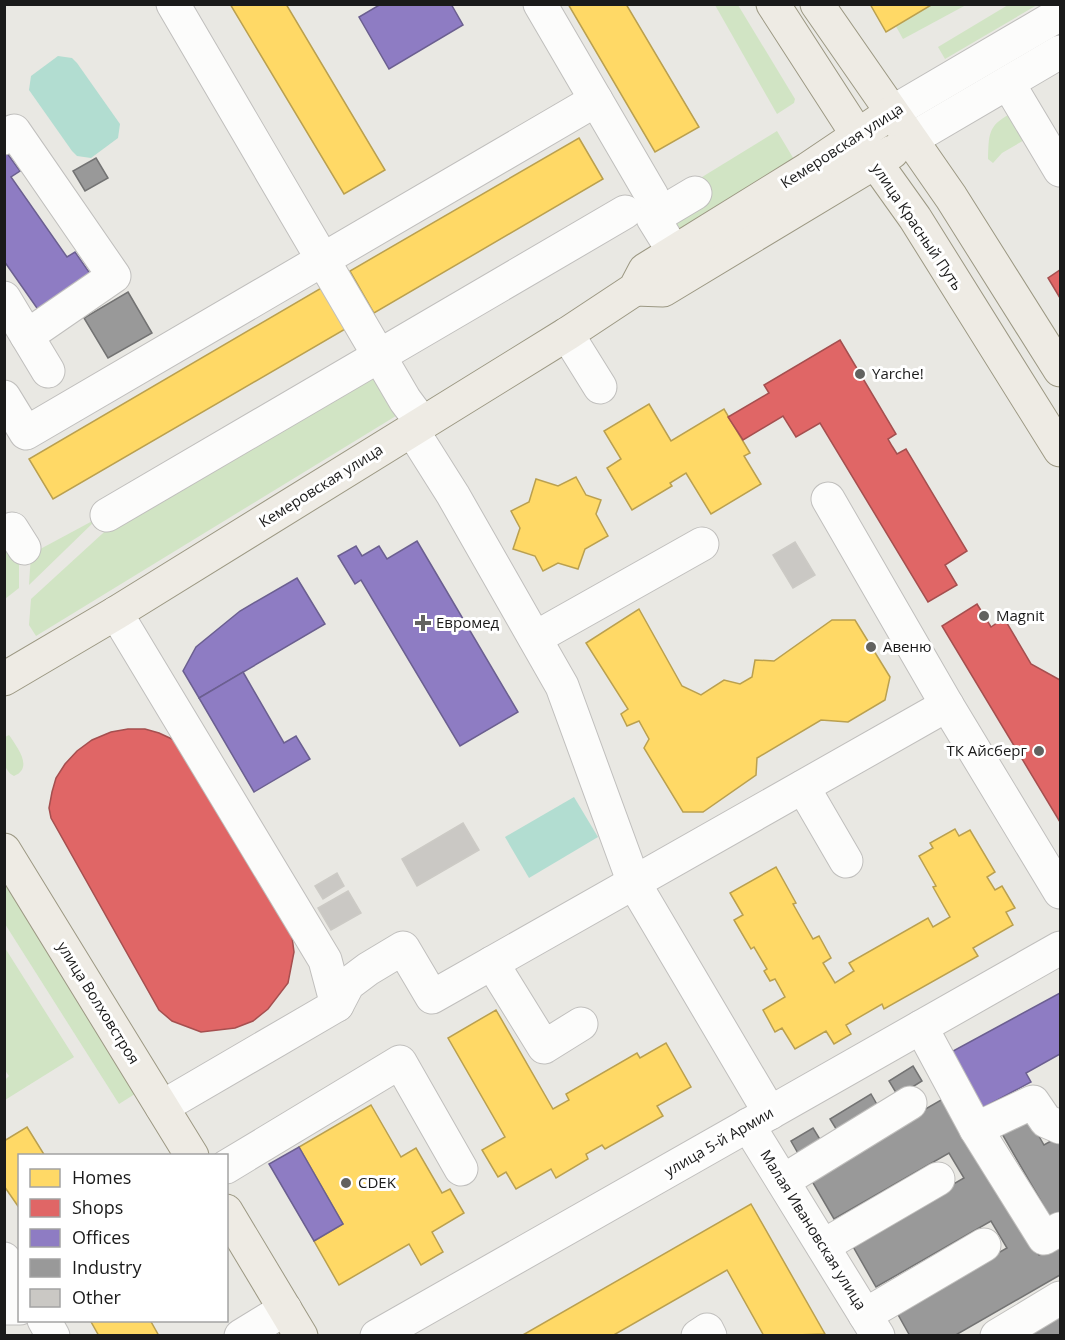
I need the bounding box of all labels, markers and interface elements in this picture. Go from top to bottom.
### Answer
street label: Кемеровская улица [776,98,907,192]
street label: улица Красный Путь [868,159,968,294]
place label: Yarche! [872,363,924,383]
marker: Yarche! [853,367,867,381]
street label: Кемеровская улица [255,439,386,531]
place label: Magnit [996,605,1044,625]
marker: Magnit [977,609,991,623]
place label: Евромед [436,612,500,632]
marker: Евромед [414,614,432,632]
place label: Авеню [883,636,931,656]
marker: Авеню [864,640,878,654]
place label: ТК Айсберг [946,740,1028,760]
marker: ТК Айсберг [1032,744,1046,758]
street label: улица Волховстроя [53,937,145,1067]
street label: улица 5-й Армии [660,1102,777,1181]
street label: Малая Ивановская улица [756,1146,871,1313]
legend [18,1154,228,1322]
text: Homes [72,1165,131,1189]
place label: CDEK [358,1172,397,1192]
marker: CDEK [339,1176,353,1190]
text: Shops [72,1195,123,1219]
text: Offices [72,1225,130,1249]
text: Industry [72,1255,142,1279]
text: Other [72,1285,122,1309]

